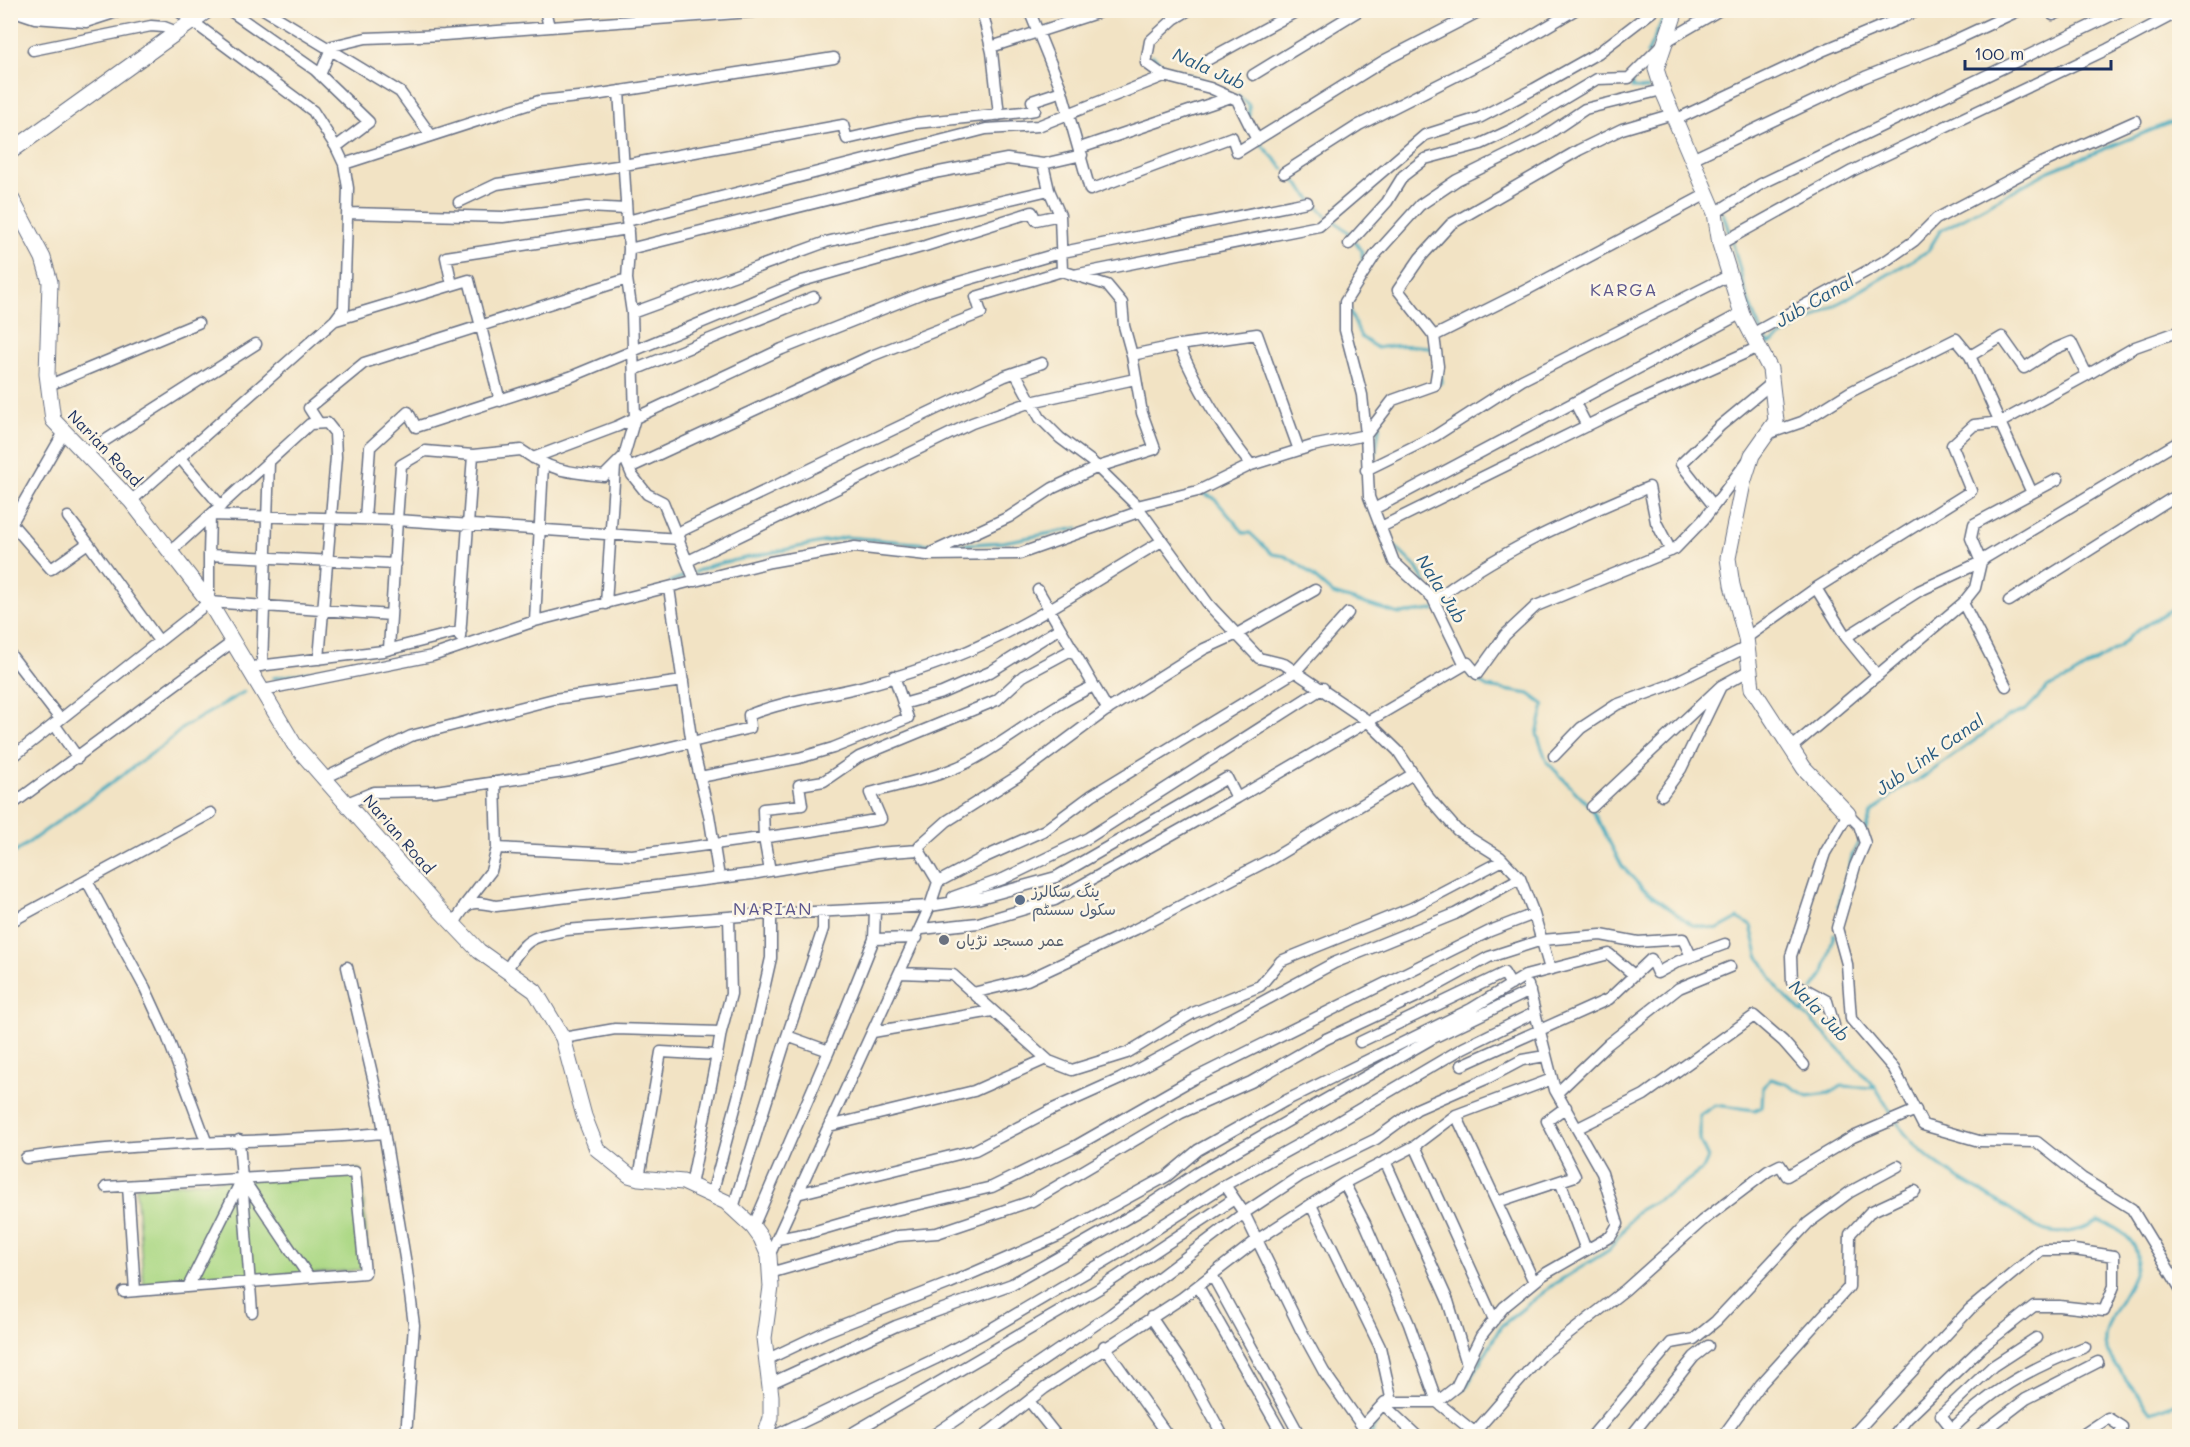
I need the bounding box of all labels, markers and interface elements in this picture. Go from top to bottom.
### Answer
scale bar [1965,33,2110,71]
water label: Nala Jub [1169,41,1250,95]
text: 100 m [1974,41,2024,65]
water label: Jub Canal [1771,268,1858,332]
district label: KARGA [1590,277,1658,301]
street label: Narian Road [64,405,147,490]
water label: Nala Jub [1411,549,1472,628]
water label: Jub Link Canal [1871,708,1989,800]
street label: Narian Road [359,790,440,878]
place label: ینگ سکالرز سکول سسٹم [1030,880,1116,922]
marker: ینگ سکالرز سکول سسٹم [1013,893,1027,907]
district label: NARIAN [733,896,813,920]
place label: عمر مسجد نڑیاں [956,929,1064,950]
marker: عمر مسجد نڑیاں [937,933,951,947]
water label: Nala Jub [1784,974,1855,1046]

